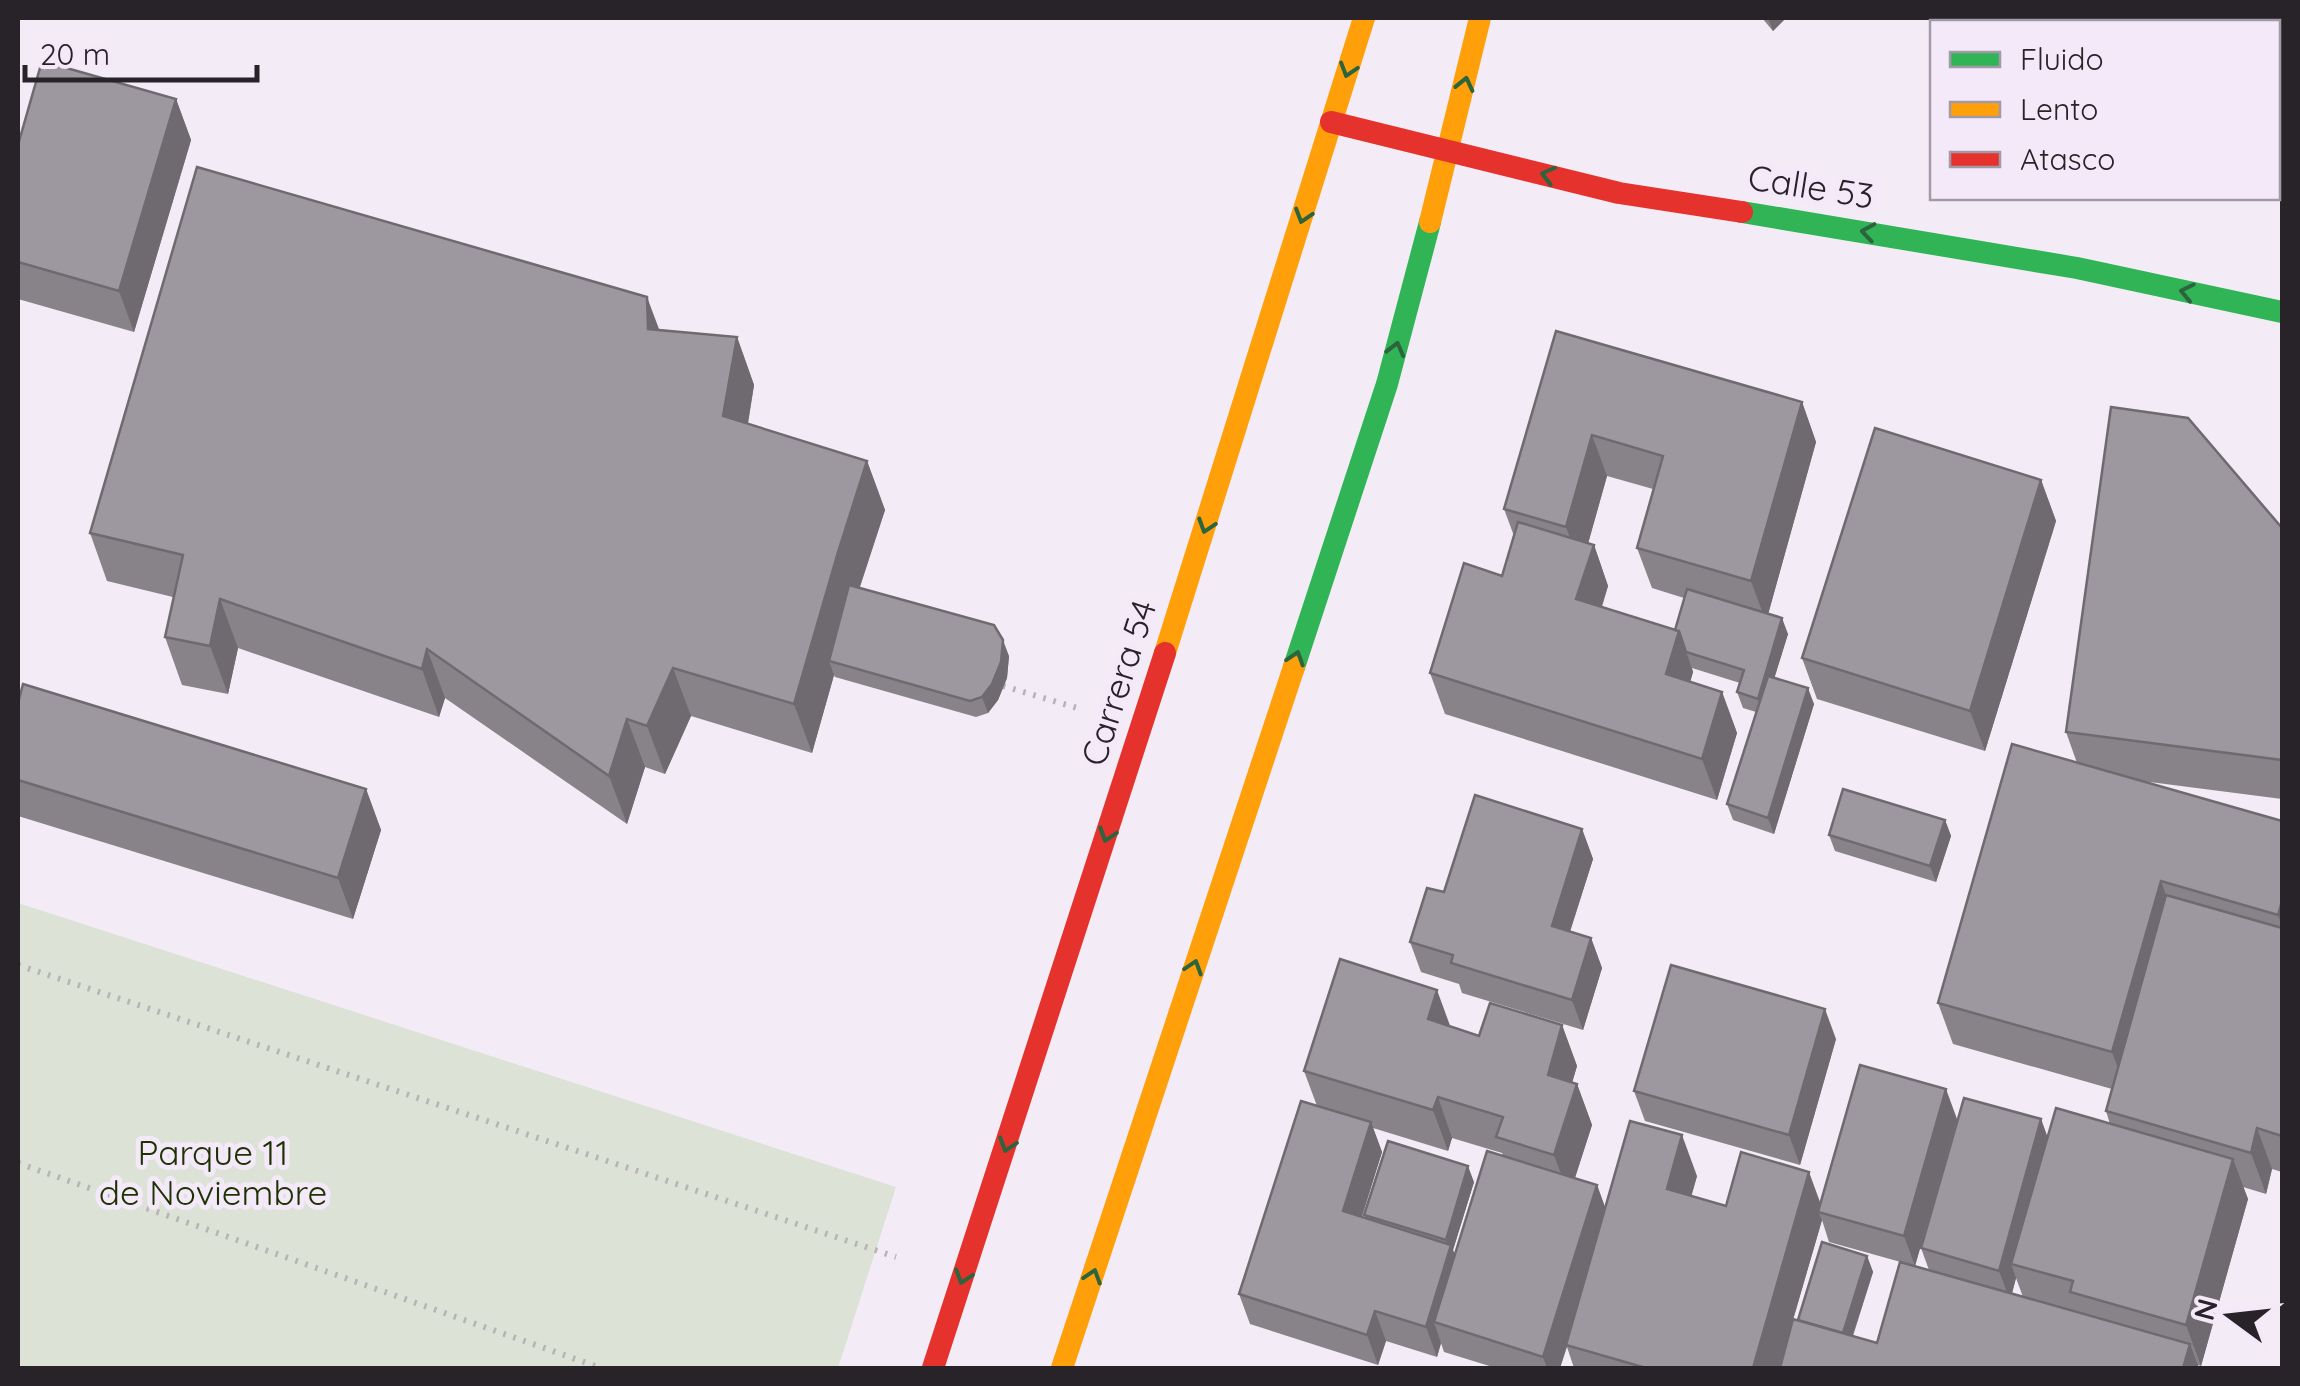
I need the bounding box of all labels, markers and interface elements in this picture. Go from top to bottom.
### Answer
scale bar [25,20,258,82]
legend [1930,20,2280,200]
text: 20 m [40,35,110,73]
text: Fluido [2020,40,2104,78]
one-way arrow [1339,61,1359,78]
one-way arrow [1453,76,1474,93]
text: Lento [2020,90,2098,128]
text: Atasco [2020,140,2115,178]
street label: Calle 53 [1745,154,1877,218]
one-way arrow [1540,166,1557,187]
one-way arrow [1294,206,1315,223]
one-way arrow [1860,222,1876,243]
one-way arrow [2179,282,2196,303]
one-way arrow [1385,341,1406,358]
one-way arrow [1198,517,1218,534]
street label: Carrera 54 [1071,594,1165,771]
one-way arrow [1285,651,1305,668]
one-way arrow [1098,826,1118,843]
one-way arrow [1183,960,1203,977]
park label: Parque 11 de Noviembre [99,1130,327,1214]
one-way arrow [998,1135,1018,1152]
north arrow [2180,1266,2280,1366]
one-way arrow [955,1268,975,1285]
one-way arrow [1081,1268,1101,1285]
text: N [2186,1295,2225,1324]

